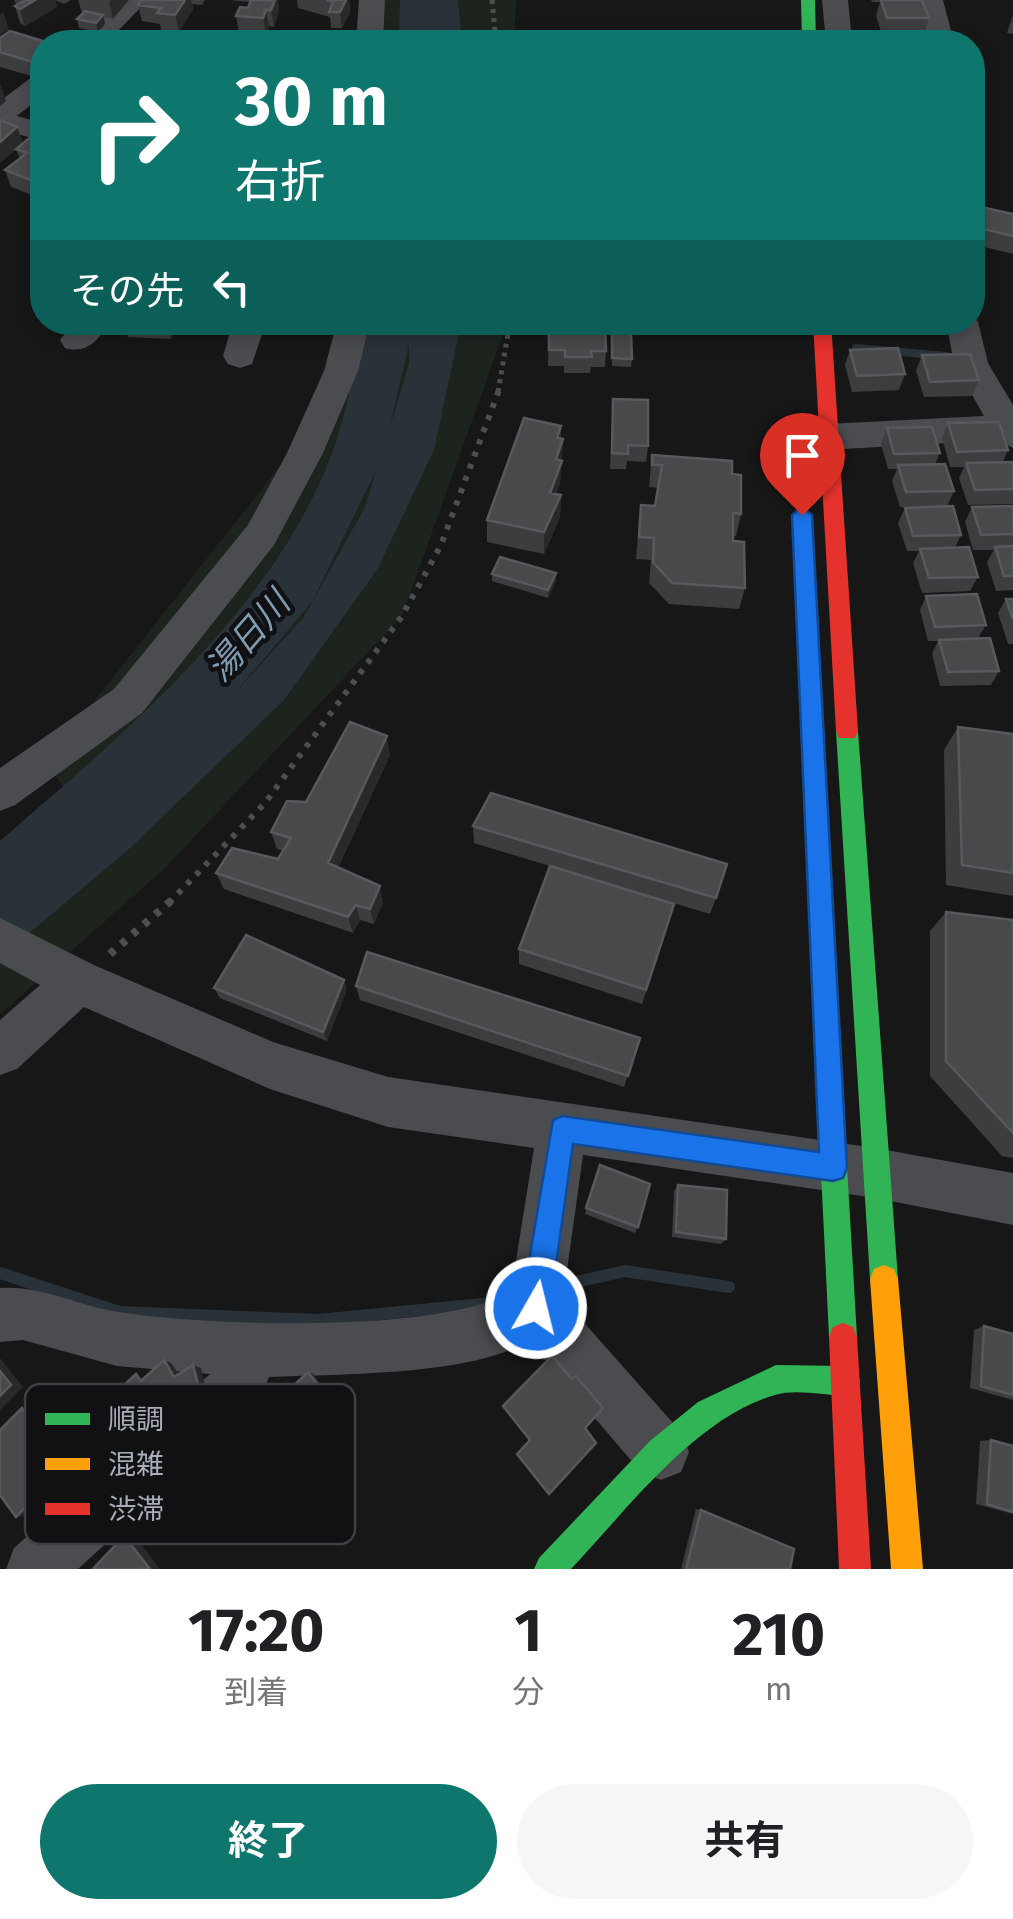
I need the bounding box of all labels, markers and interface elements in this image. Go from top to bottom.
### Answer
text: 30 m [235,60,388,144]
icon: right [70,70,200,200]
text: 右折 [235,155,325,209]
icon: left [204,260,259,315]
text: その先 [70,268,184,314]
pin [760,413,845,516]
icon: arrive [775,428,830,483]
water label: 湯日川 [198,580,301,689]
position arrow [484,1256,588,1360]
legend [25,1384,355,1544]
text: 順調 [108,1403,164,1436]
text: 混雑 [108,1448,164,1481]
text: 渋滞 [108,1493,164,1526]
text: 17:20 [188,1595,324,1667]
text: 1 [514,1595,542,1667]
text: 210 [732,1599,825,1671]
text: m [765,1670,792,1708]
text: 到着 [224,1673,288,1711]
text: 分 [512,1673,544,1711]
button: 終了 [40,1784,497,1899]
button: 共有 [517,1784,973,1899]

